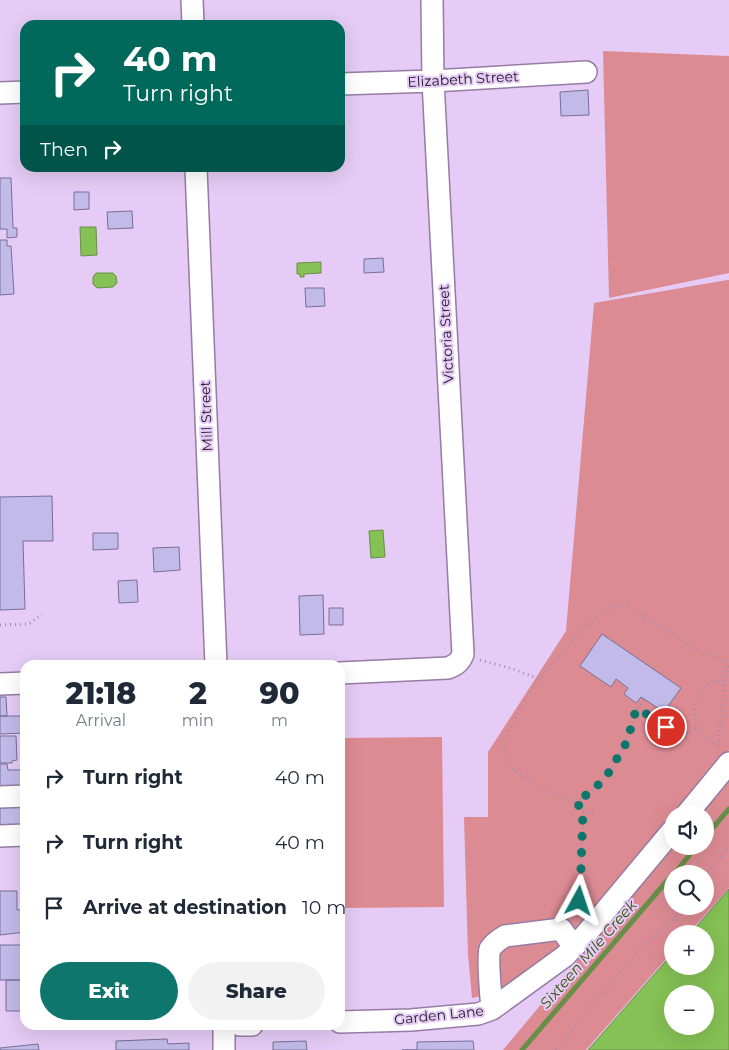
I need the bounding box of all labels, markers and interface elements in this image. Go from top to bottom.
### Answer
text: 40 m [123,37,218,80]
icon: right [40,40,105,105]
street label: Elizabeth Street [407,67,519,91]
text: Turn right [123,80,233,107]
icon: right [98,135,126,163]
text: Then [40,138,88,161]
street label: Victoria Street [434,284,458,384]
street label: Mill Street [196,380,216,452]
text: 21:18 [66,675,136,712]
text: 2 [189,675,207,712]
text: 90 [259,675,299,712]
pin [645,706,687,748]
text: Arrival [76,711,126,730]
text: min [182,711,214,730]
text: m [271,711,288,730]
icon: arrive [652,713,680,741]
icon: right [40,764,68,792]
text: Turn right [83,766,183,789]
text: 40 m [275,766,325,789]
map controls [664,805,714,1035]
button: sound [664,805,714,855]
icon: right [40,829,68,857]
text: Turn right [83,831,183,854]
text: 40 m [275,831,325,854]
button: search [664,865,714,915]
position arrow [552,874,604,926]
icon: arrive [40,894,68,922]
water label: Sixteen Mile Creek [535,895,641,1012]
text: Arrive at destination [83,896,287,919]
text: 10 m [302,896,347,919]
button: + [664,925,714,975]
button: Exit [40,962,178,1020]
button: Share [188,962,325,1020]
button: − [664,985,714,1035]
street label: Garden Lane [393,1001,485,1029]

